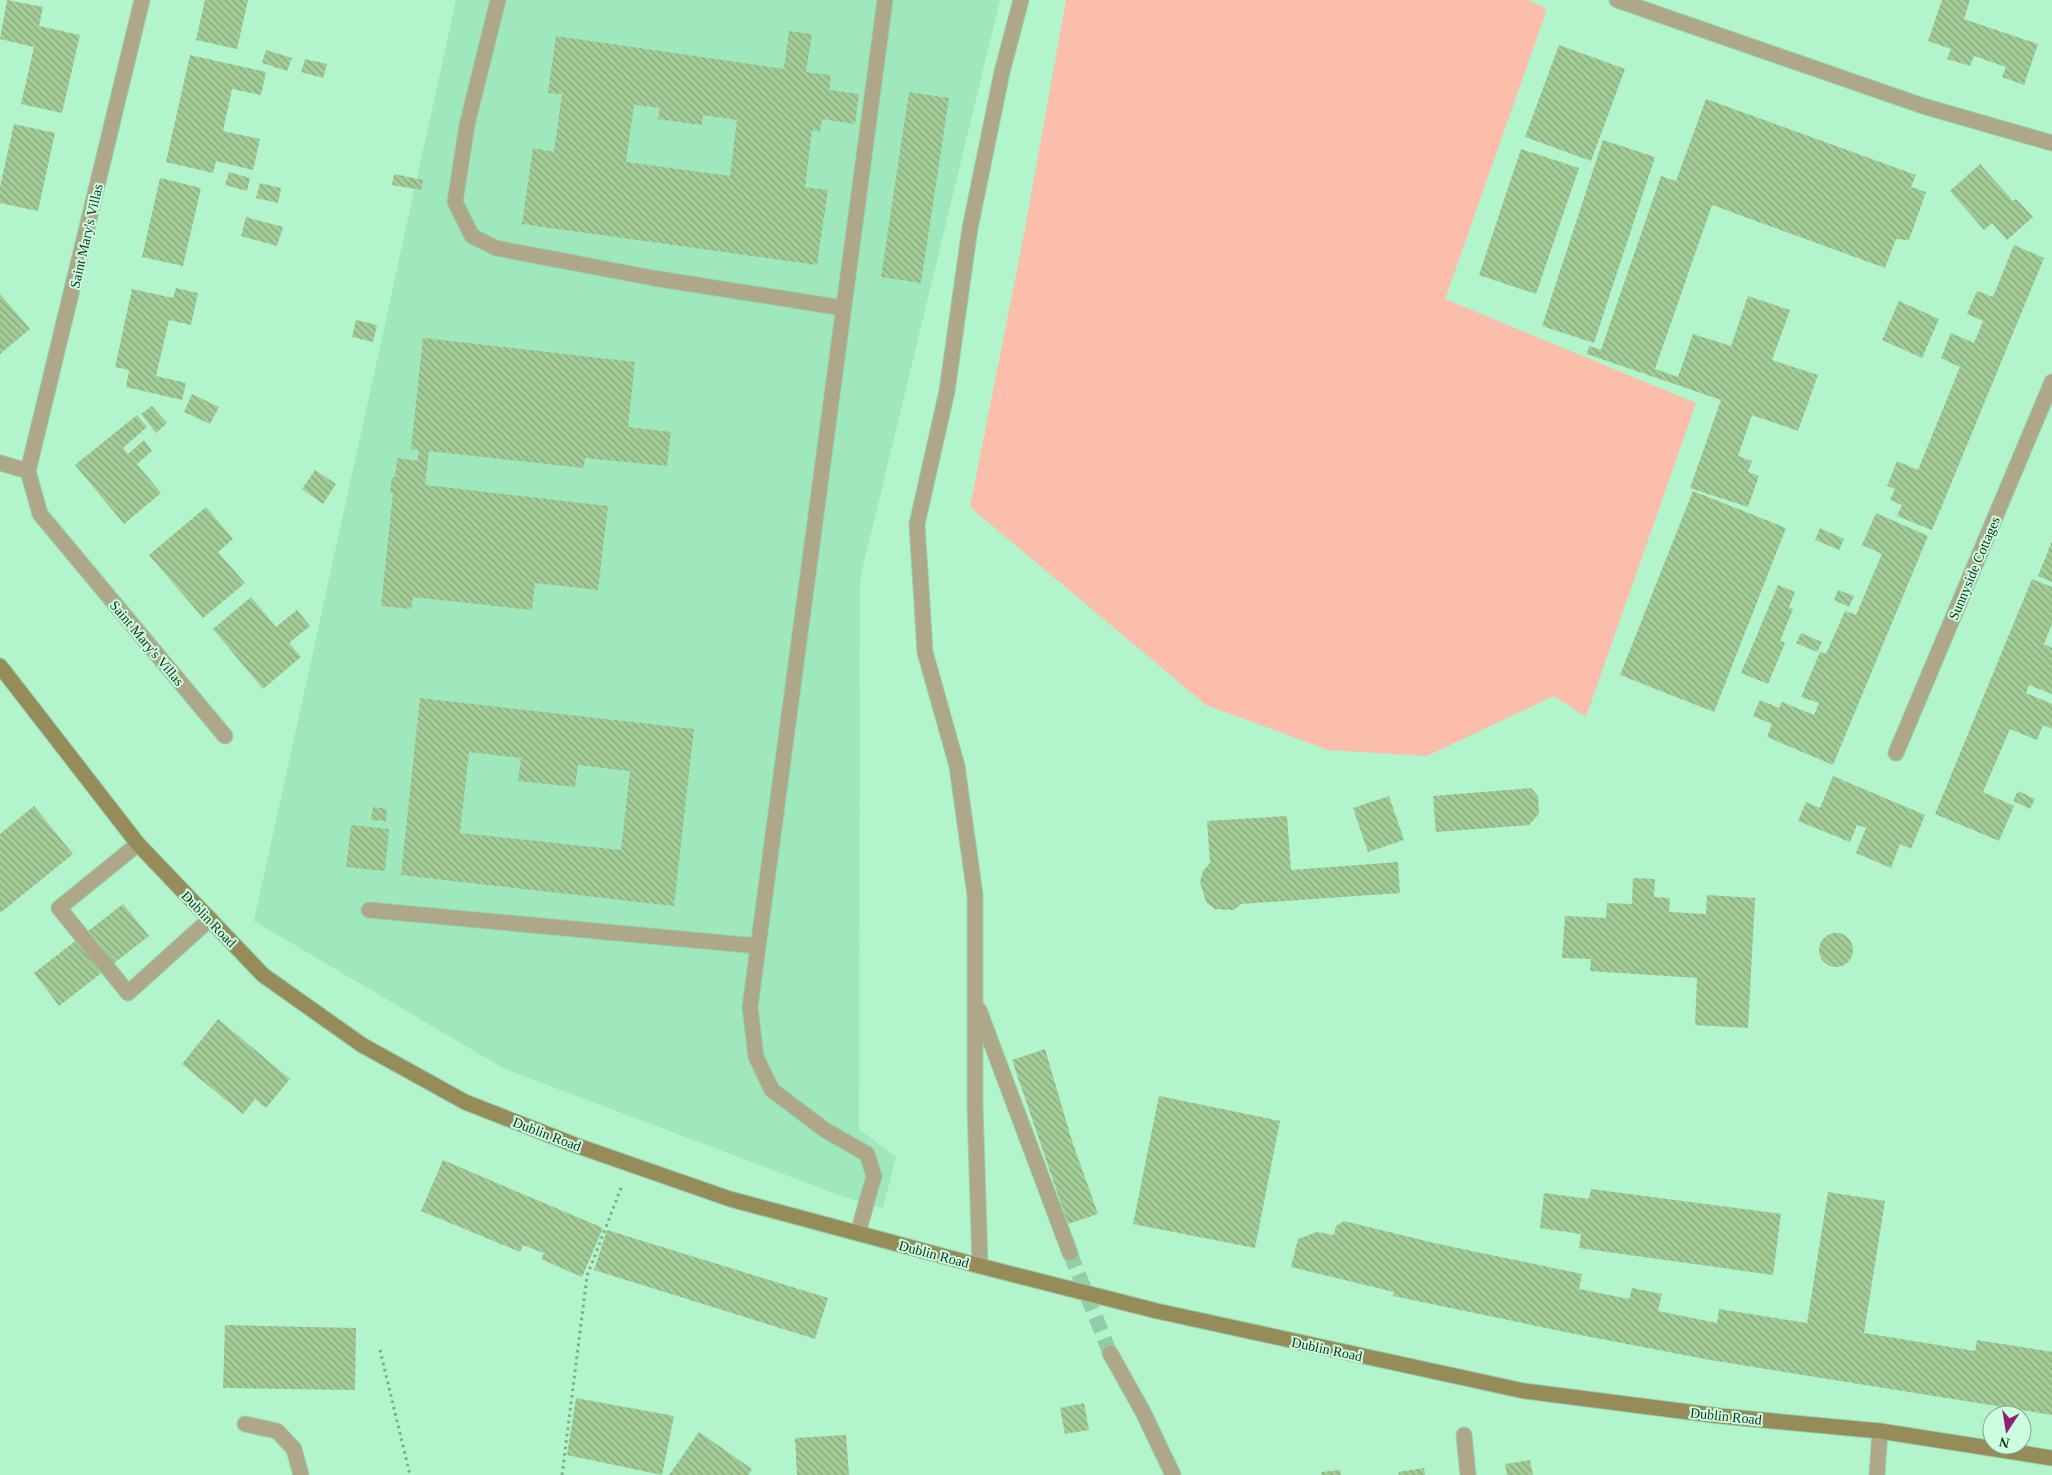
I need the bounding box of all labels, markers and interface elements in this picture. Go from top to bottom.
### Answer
street label: Saint Mary's Villas [67,183,106,290]
street label: Sunnyside Cottages [1946,514,2003,622]
street label: Saint Mary's Villas [107,598,187,689]
street label: Dublin Road [178,888,239,950]
street label: Dublin Road [511,1115,583,1154]
street label: Dublin Road [897,1238,971,1271]
street label: Dublin Road [1290,1335,1364,1364]
street label: Dublin Road [1689,1405,1763,1428]
north arrow [1982,1405,2032,1455]
text: N [1998,1434,2011,1451]

